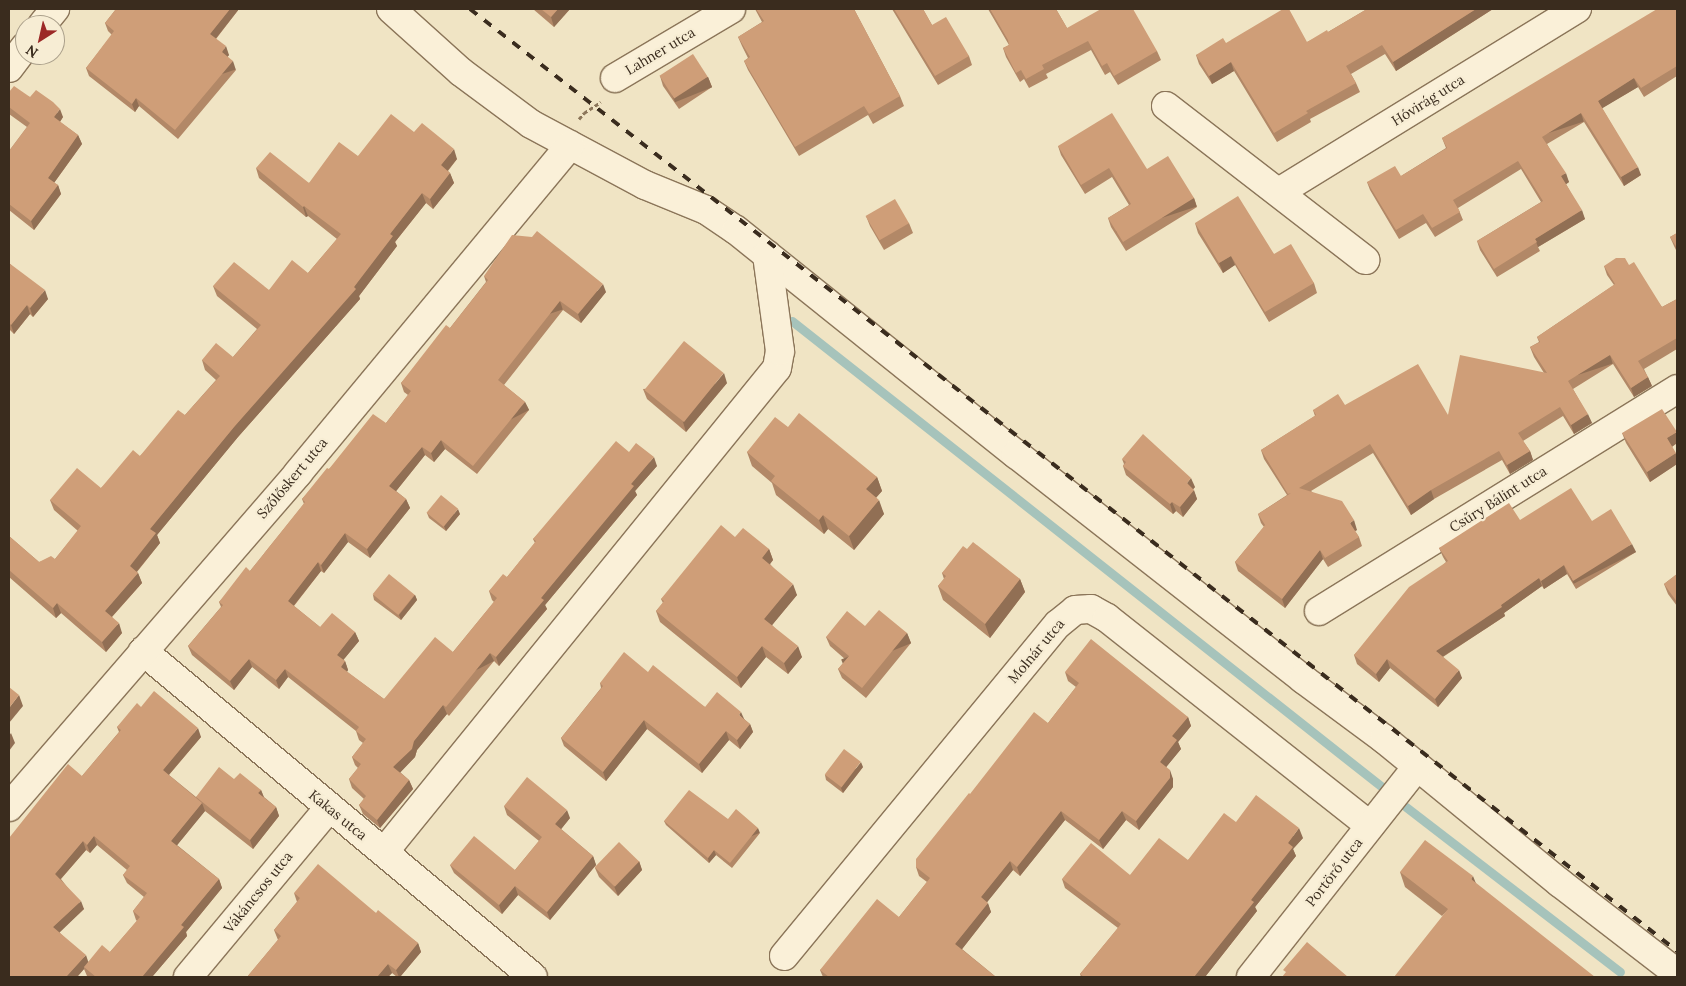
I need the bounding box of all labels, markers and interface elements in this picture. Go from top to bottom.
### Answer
north arrow [15,15,65,65]
street label: Lahner utca [622,24,698,78]
text: N [22,41,42,62]
street label: Hóvirág utca [1388,71,1468,129]
street label: Szőlőskert utca [253,434,331,522]
street label: Csűry Bálint utca [1446,462,1550,536]
street label: Molnár utca [1004,615,1068,687]
street label: Kakas utca [305,786,371,844]
street label: Portörő utca [1302,834,1366,910]
street label: Vákáncsos utca [220,848,296,936]

